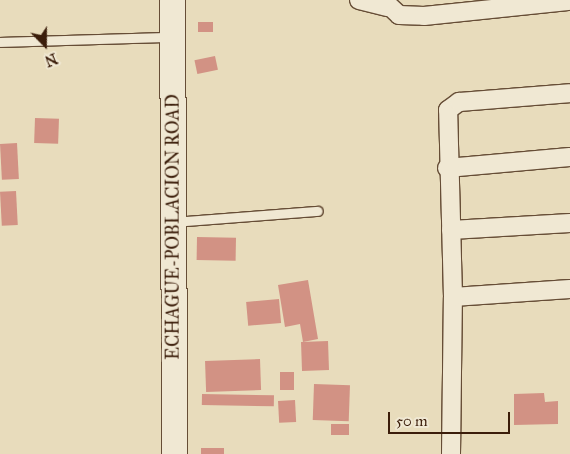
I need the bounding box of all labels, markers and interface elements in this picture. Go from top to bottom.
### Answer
north arrow [20,20,70,70]
text: N [42,49,59,69]
street label: ECHAGUE-POBLACION ROAD [162,94,184,360]
scale bar [390,402,512,434]
text: 50 m [396,412,428,430]

